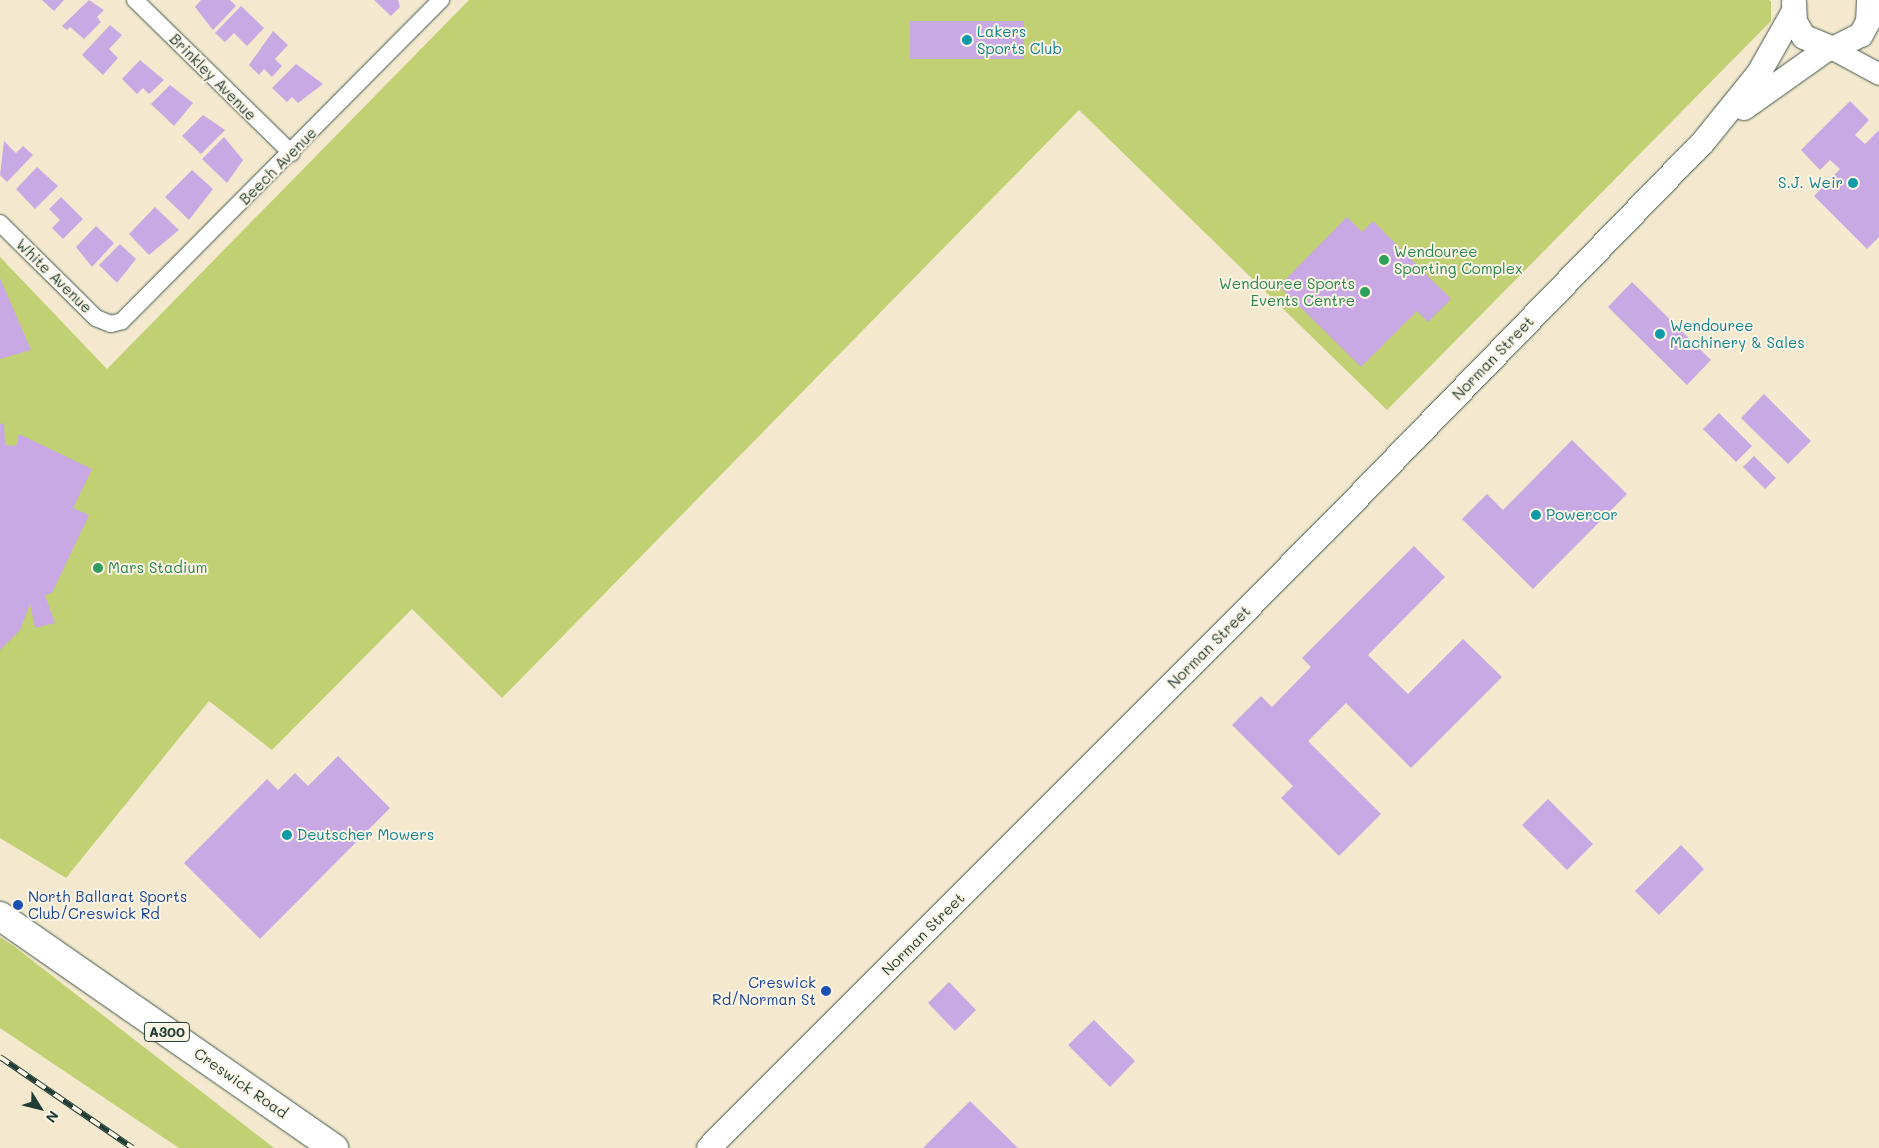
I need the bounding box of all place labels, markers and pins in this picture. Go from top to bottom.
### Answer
place label: Lakers Sports Club [977,22,1062,57]
marker: Lakers Sports Club [961,34,973,46]
place label: S.J. Weir [1778,174,1843,192]
marker: S.J. Weir [1847,177,1859,189]
place label: Wendouree Sporting Complex [1394,242,1523,277]
marker: Wendouree Sporting Complex [1378,254,1390,266]
place label: Wendouree Sports Events Centre [1219,274,1355,309]
marker: Wendouree Sports Events Centre [1359,286,1371,298]
place label: Wendouree Machinery & Sales [1670,316,1805,351]
marker: Wendouree Machinery & Sales [1654,328,1666,340]
place label: Powercor [1546,506,1618,524]
marker: Powercor [1530,509,1542,521]
place label: Mars Stadium [108,559,208,577]
marker: Mars Stadium [92,562,104,574]
place label: Deutscher Mowers [297,826,434,844]
marker: Deutscher Mowers [281,829,293,841]
place label: North Ballarat Sports Club/Creswick Rd [28,887,187,922]
marker: North Ballarat Sports Club/Creswick Rd [12,899,24,911]
place label: Creswick Rd/Norman St [712,973,816,1008]
marker: Creswick Rd/Norman St [820,985,832,997]

